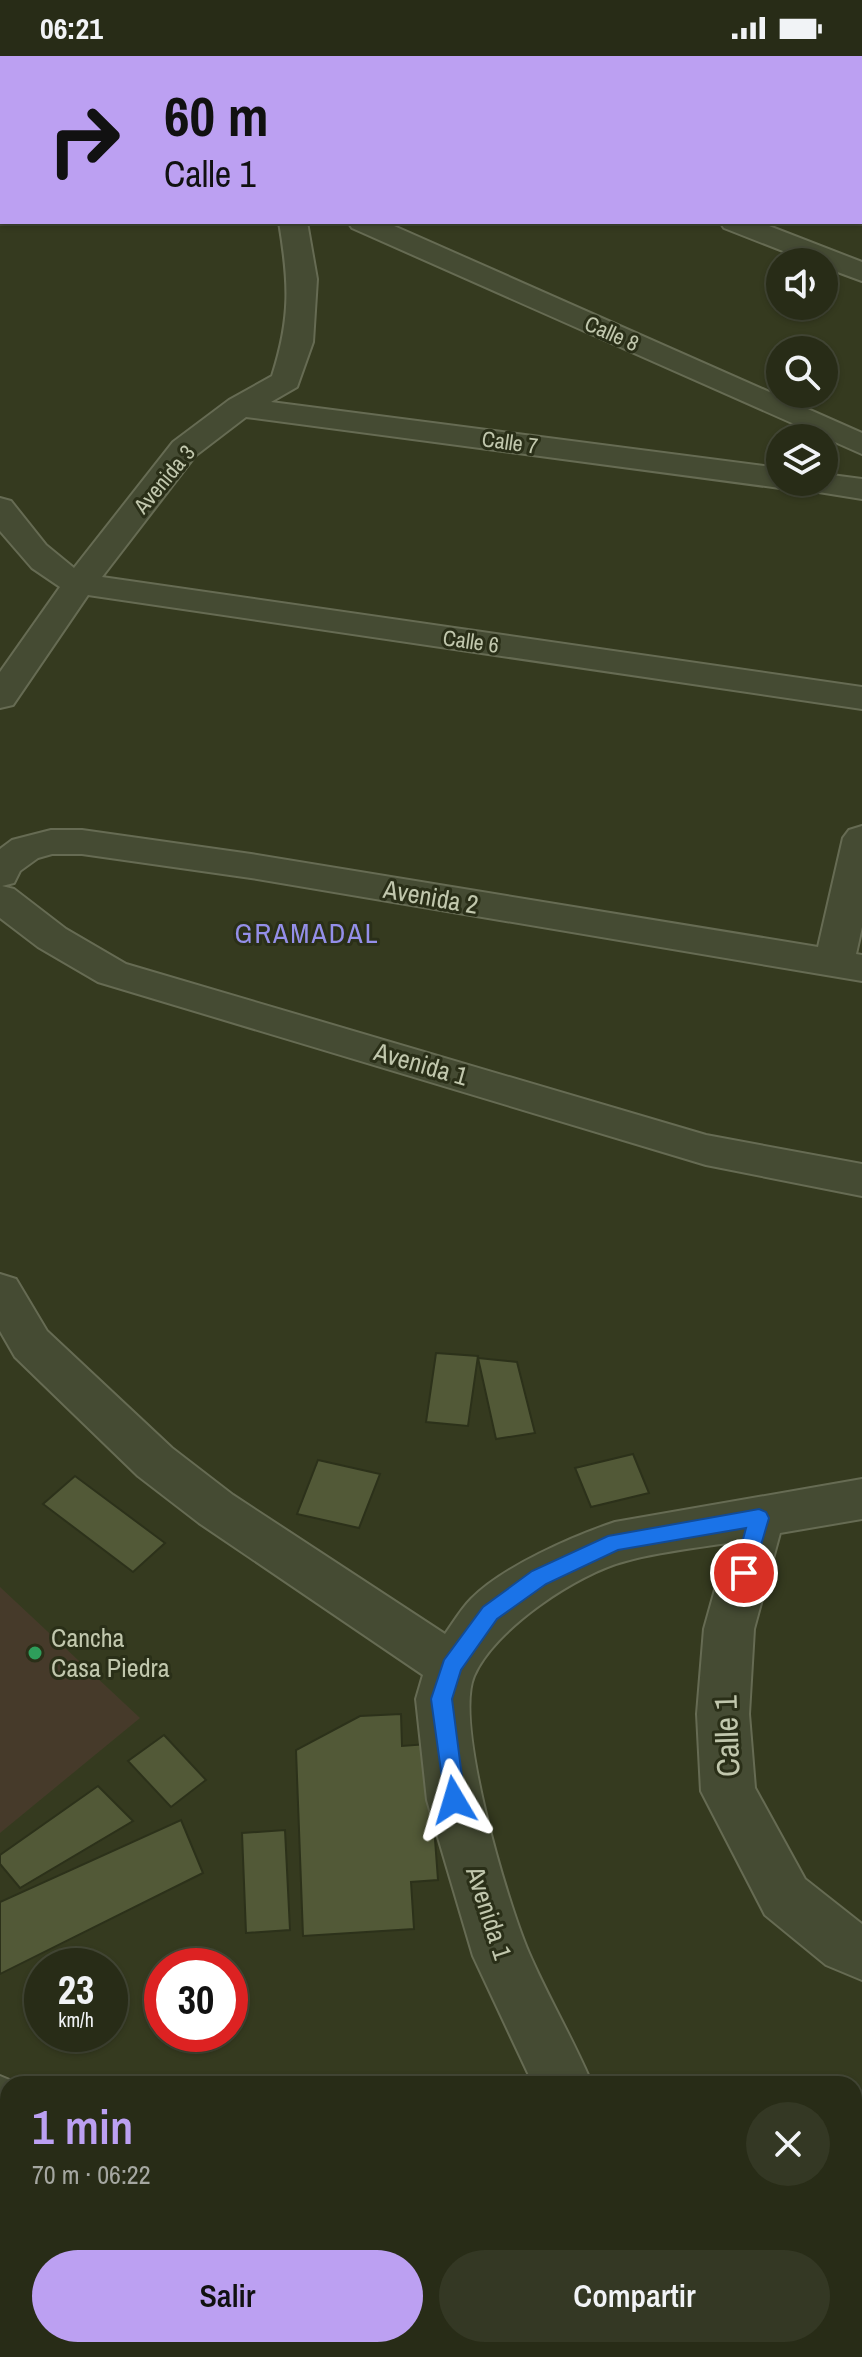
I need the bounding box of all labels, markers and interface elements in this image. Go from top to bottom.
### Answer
text: 06:21 [40,8,103,48]
text: 60 m [164,78,269,153]
icon: right [32,88,136,192]
text: Calle 1 [164,150,256,198]
map controls [766,248,838,496]
button: sound [766,248,838,320]
street label: Calle 8 [580,308,644,358]
button: search [766,336,838,408]
street label: Calle 7 [480,423,540,461]
button: layers [766,424,838,496]
street label: Avenida 3 [126,438,202,520]
street label: Calle 6 [441,622,501,660]
street label: Avenida 2 [380,871,481,922]
district label: GRAMADAL [235,914,379,952]
street label: Avenida 1 [369,1033,472,1094]
pin [710,1539,778,1607]
icon: arrive [722,1551,766,1595]
place label: Cancha Casa Piedra [51,1620,170,1685]
marker: Cancha Casa Piedra [26,1644,44,1662]
street label: Calle 1 [704,1694,749,1778]
position arrow [412,1758,496,1842]
street label: Avenida 1 [458,1861,521,1964]
speed limit sign: 30 [144,1948,248,2052]
text: 23 [58,1963,94,2016]
text: km/h [58,2006,94,2033]
text: 1 min [32,2094,133,2159]
button: close [746,2102,830,2186]
text: 70 m · 06:22 [32,2157,151,2192]
button: Salir [32,2250,423,2342]
button: Compartir [439,2250,830,2342]

